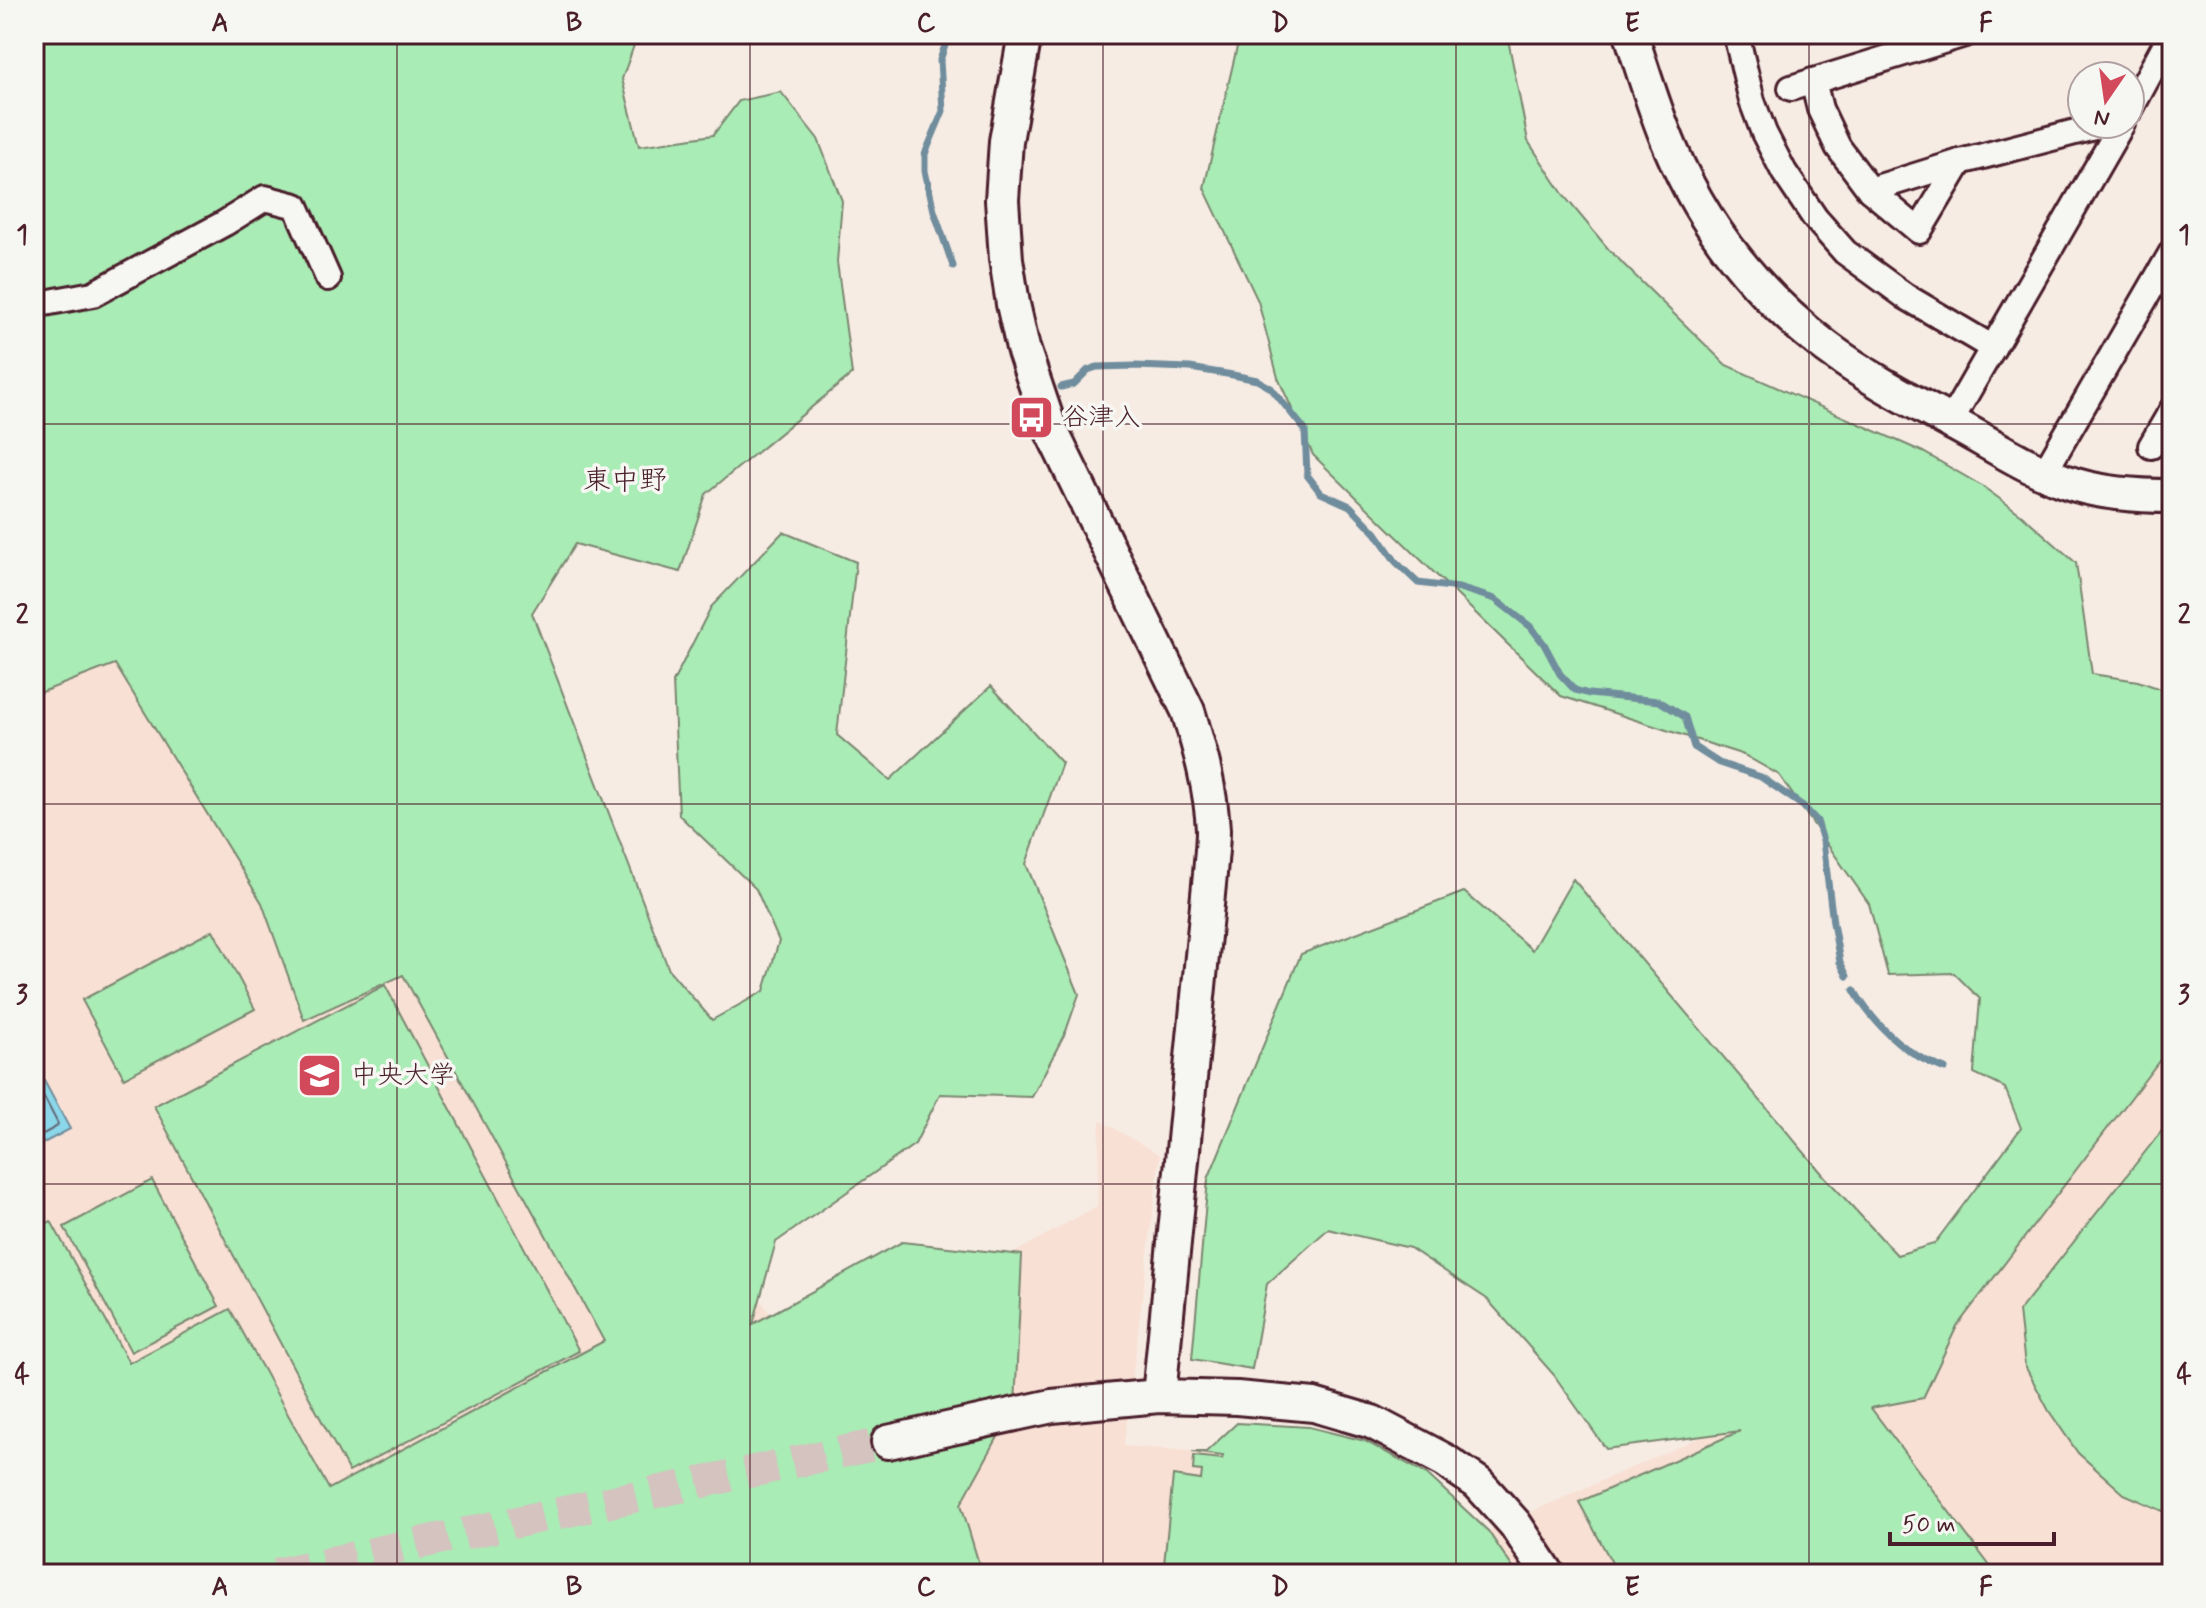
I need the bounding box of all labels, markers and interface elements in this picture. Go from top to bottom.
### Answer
text: A [211,7,229,41]
text: B [566,7,582,41]
text: C [917,7,936,41]
text: D [1271,7,1289,41]
text: E [1624,7,1640,41]
text: F [1979,7,1993,41]
north arrow [2066,60,2146,140]
text: N [2092,102,2112,133]
text: 1 [16,219,28,253]
text: 1 [2178,219,2190,253]
bus stop icon: 谷津入 [1007,394,1055,442]
place label: 谷津入 [1062,401,1140,435]
district label: 東中野 [583,463,667,500]
text: 2 [16,599,29,633]
text: 2 [2178,599,2191,633]
text: 3 [16,979,28,1013]
text: 3 [2178,979,2190,1013]
school or university icon: 中央大学 [296,1052,344,1100]
place label: 中央大学 [351,1059,455,1093]
text: 4 [14,1359,30,1393]
text: 4 [2176,1359,2192,1393]
scale bar [1890,1496,2054,1546]
text: 50 m [1902,1510,1956,1541]
text: A [211,1571,229,1605]
text: B [566,1571,582,1605]
text: C [917,1571,936,1605]
text: D [1271,1571,1289,1605]
text: E [1624,1571,1640,1605]
text: F [1979,1571,1993,1605]

